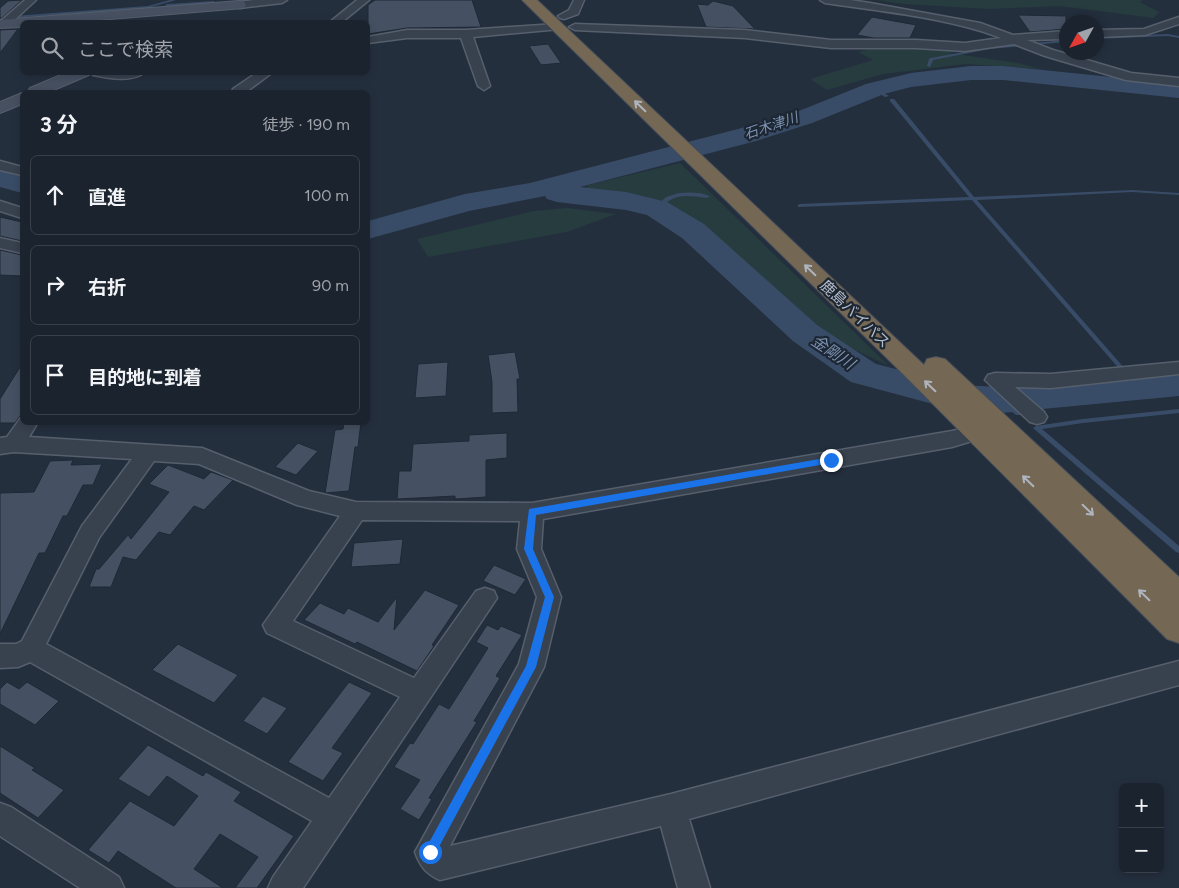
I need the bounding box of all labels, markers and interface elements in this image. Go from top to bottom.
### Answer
north arrow [1059,15,1104,60]
search box [20,20,370,75]
icon: search [38,34,66,62]
text: ここで検索 [78,38,173,61]
one-way arrow [633,100,646,112]
water label: 石木津川 [742,108,802,143]
text: 3 分 [40,112,78,137]
text: 徒歩 · 190 m [263,115,350,134]
icon: ahead [41,181,69,209]
text: 直進 [88,186,126,209]
text: 100 m [304,186,349,205]
one-way arrow [803,264,816,276]
icon: right [41,271,69,299]
text: 右折 [88,276,126,299]
text: 90 m [312,276,349,295]
street label: 鹿島バイパス [816,276,894,352]
water label: 金剛川 [808,331,860,374]
icon: arrive [41,361,69,389]
text: 目的地に到着 [88,366,202,389]
one-way arrow [924,380,936,392]
route end [820,449,843,472]
one-way arrow [1022,475,1034,488]
one-way arrow [1081,504,1094,516]
one-way arrow [1138,589,1150,601]
map controls [1119,783,1164,873]
button: + [1119,783,1164,828]
button: − [1119,828,1164,873]
route start [419,841,442,864]

